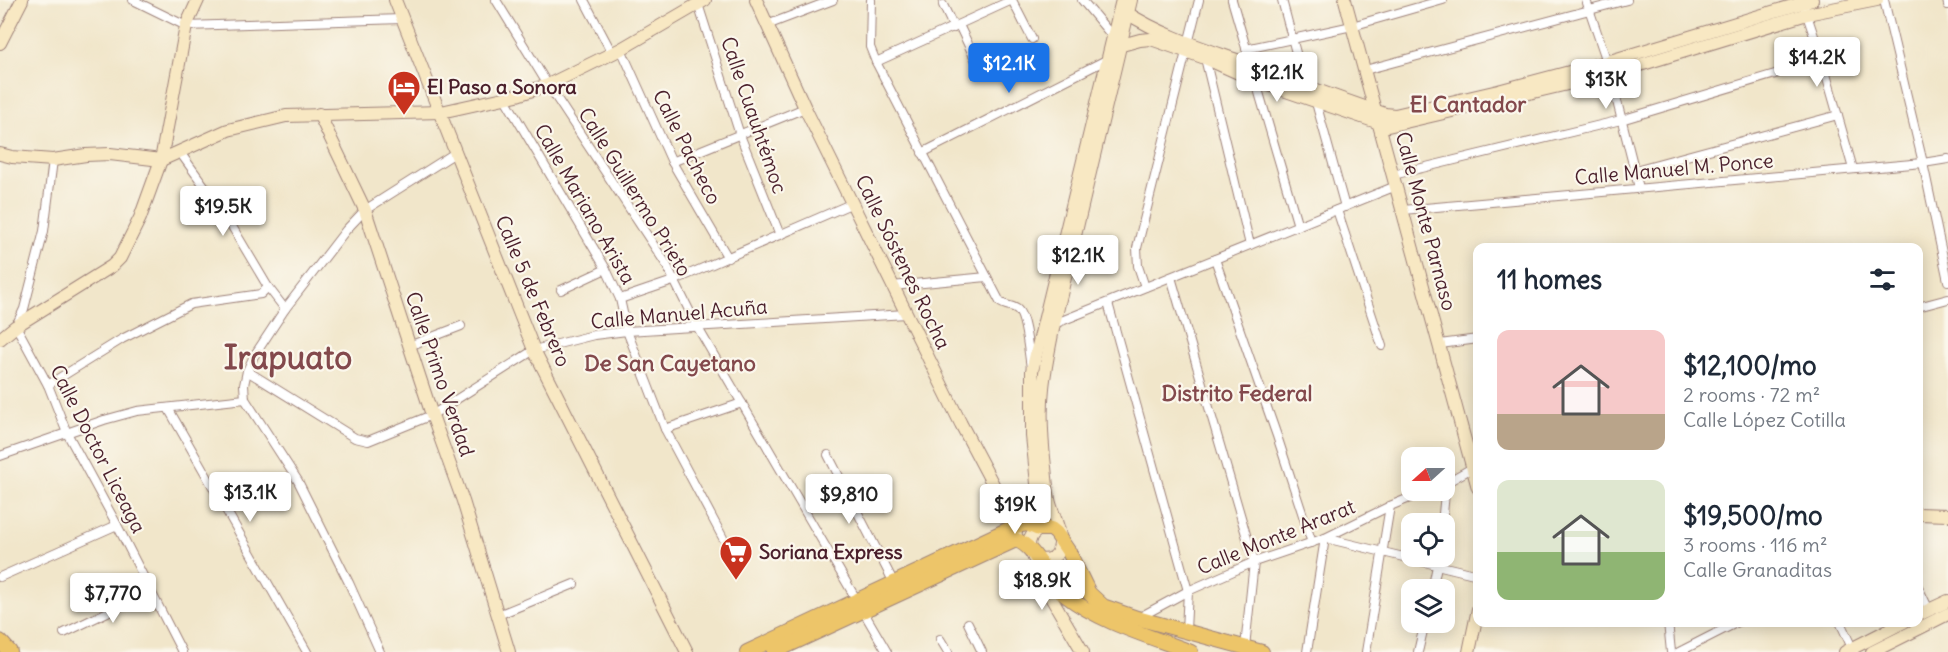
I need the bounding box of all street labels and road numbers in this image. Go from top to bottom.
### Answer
street label: Calle Cuauhtémoc [716,33,793,196]
street label: Calle Pacheco [648,85,727,208]
street label: Calle Guillermo Prieto [573,103,698,281]
street label: Calle Mariano Arista [529,119,641,288]
street label: Calle Monte Parnaso [1391,129,1462,313]
street label: Calle Manuel M. Ponce [1573,147,1775,190]
street label: Calle Sóstenes Rocha [850,171,957,353]
street label: Calle 5 de Febrero [490,211,577,370]
street label: Calle Primo Verdad [401,288,480,460]
street label: Calle Manuel Acuña [590,293,768,334]
street label: Calle Doctor Liceaga [45,361,152,537]
street label: Calle Monte Ararat [1193,493,1359,580]

